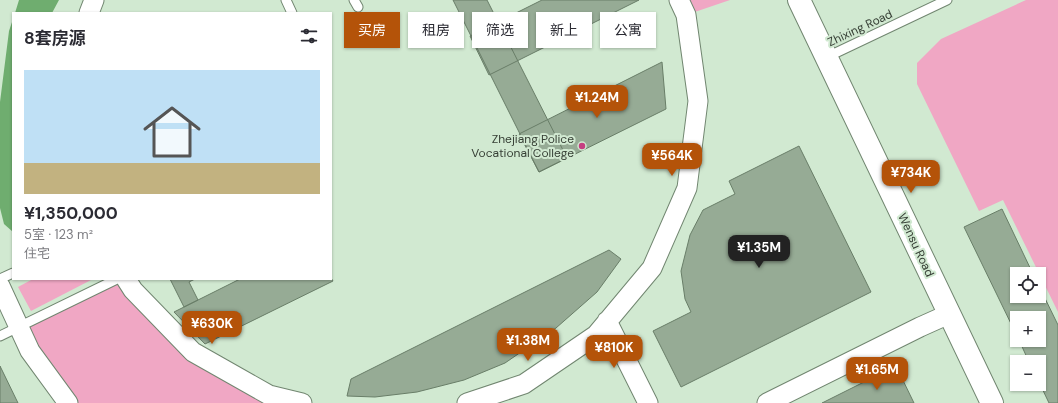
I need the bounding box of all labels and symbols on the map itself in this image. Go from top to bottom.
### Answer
street label: Zhixing Road [825,6,895,50]
pin: ¥1.24M [564,85,630,119]
place label: Zhejiang Police Vocational College [471,131,574,161]
marker: Zhejiang Police Vocational College [577,141,587,151]
pin: ¥564K [644,143,700,177]
pin: ¥734K [883,160,939,194]
street label: Wensu Road [894,210,938,280]
pin: ¥1.35M [726,235,792,269]
pin: ¥630K [184,311,240,345]
pin: ¥1.38M [495,328,561,362]
pin: ¥810K [586,335,642,369]
pin: ¥1.65M [844,357,910,391]

